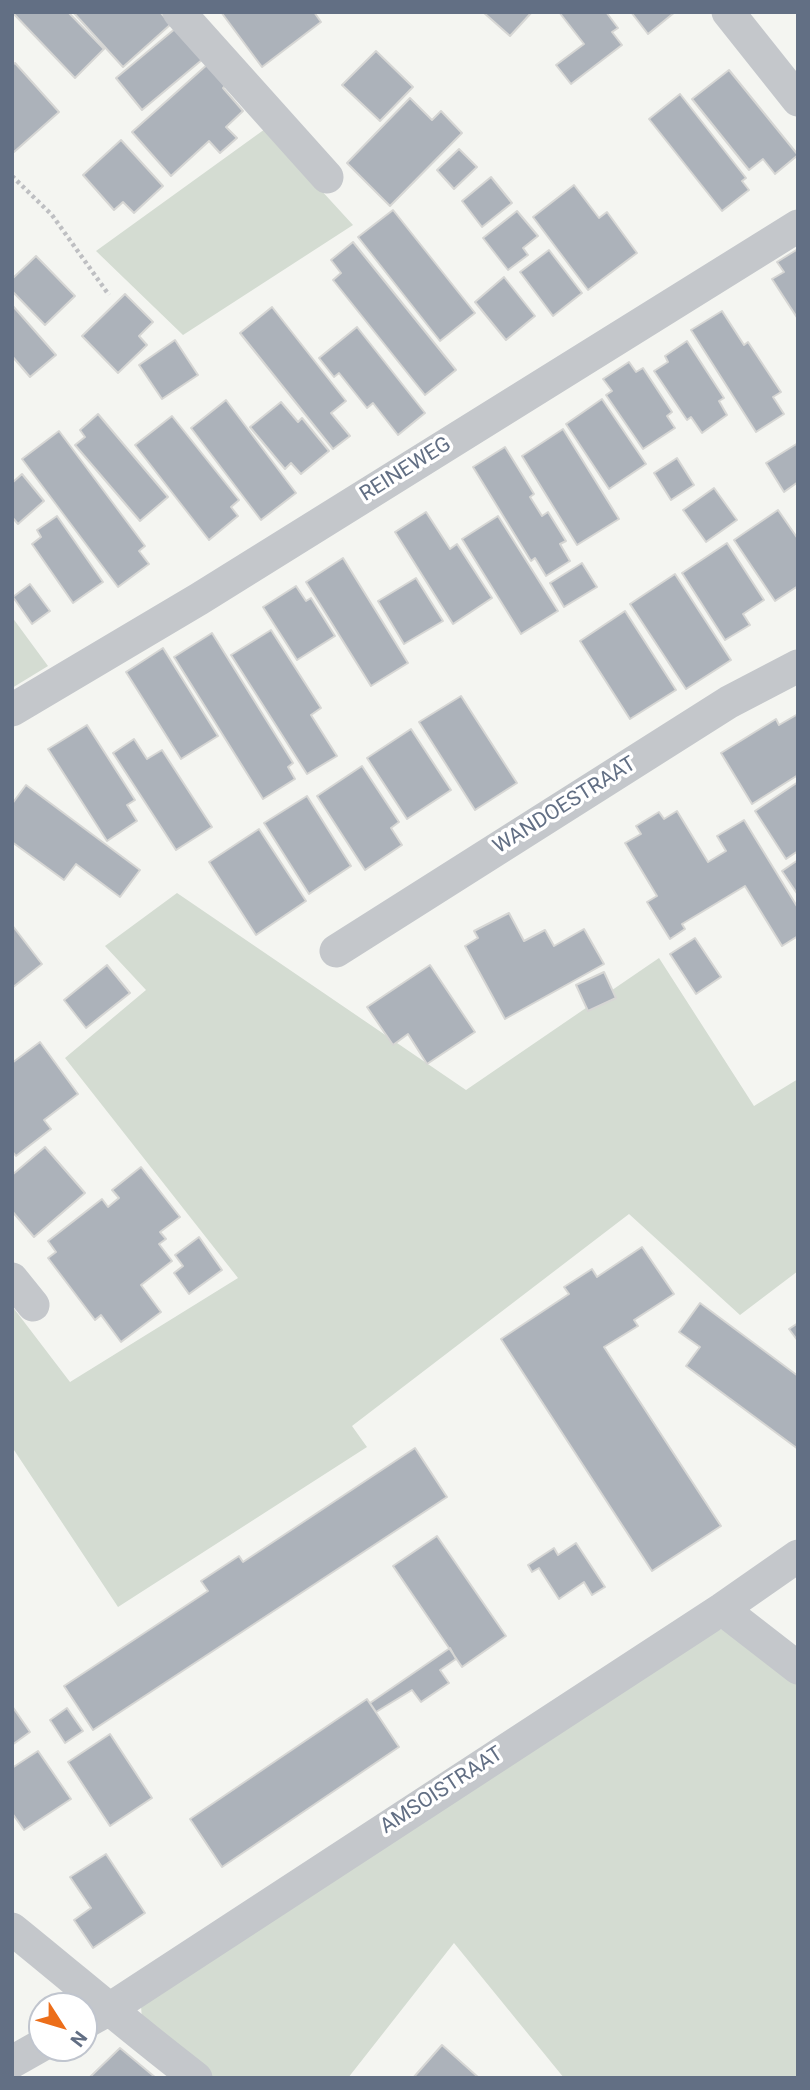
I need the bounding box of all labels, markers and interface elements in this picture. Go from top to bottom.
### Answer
street label: REINEWEG [356,432,456,508]
street label: WANDOESTRAAT [489,752,641,860]
street label: AMSOISTRAAT [376,1742,508,1840]
north arrow [28,1992,98,2062]
text: N [65,2026,92,2051]

